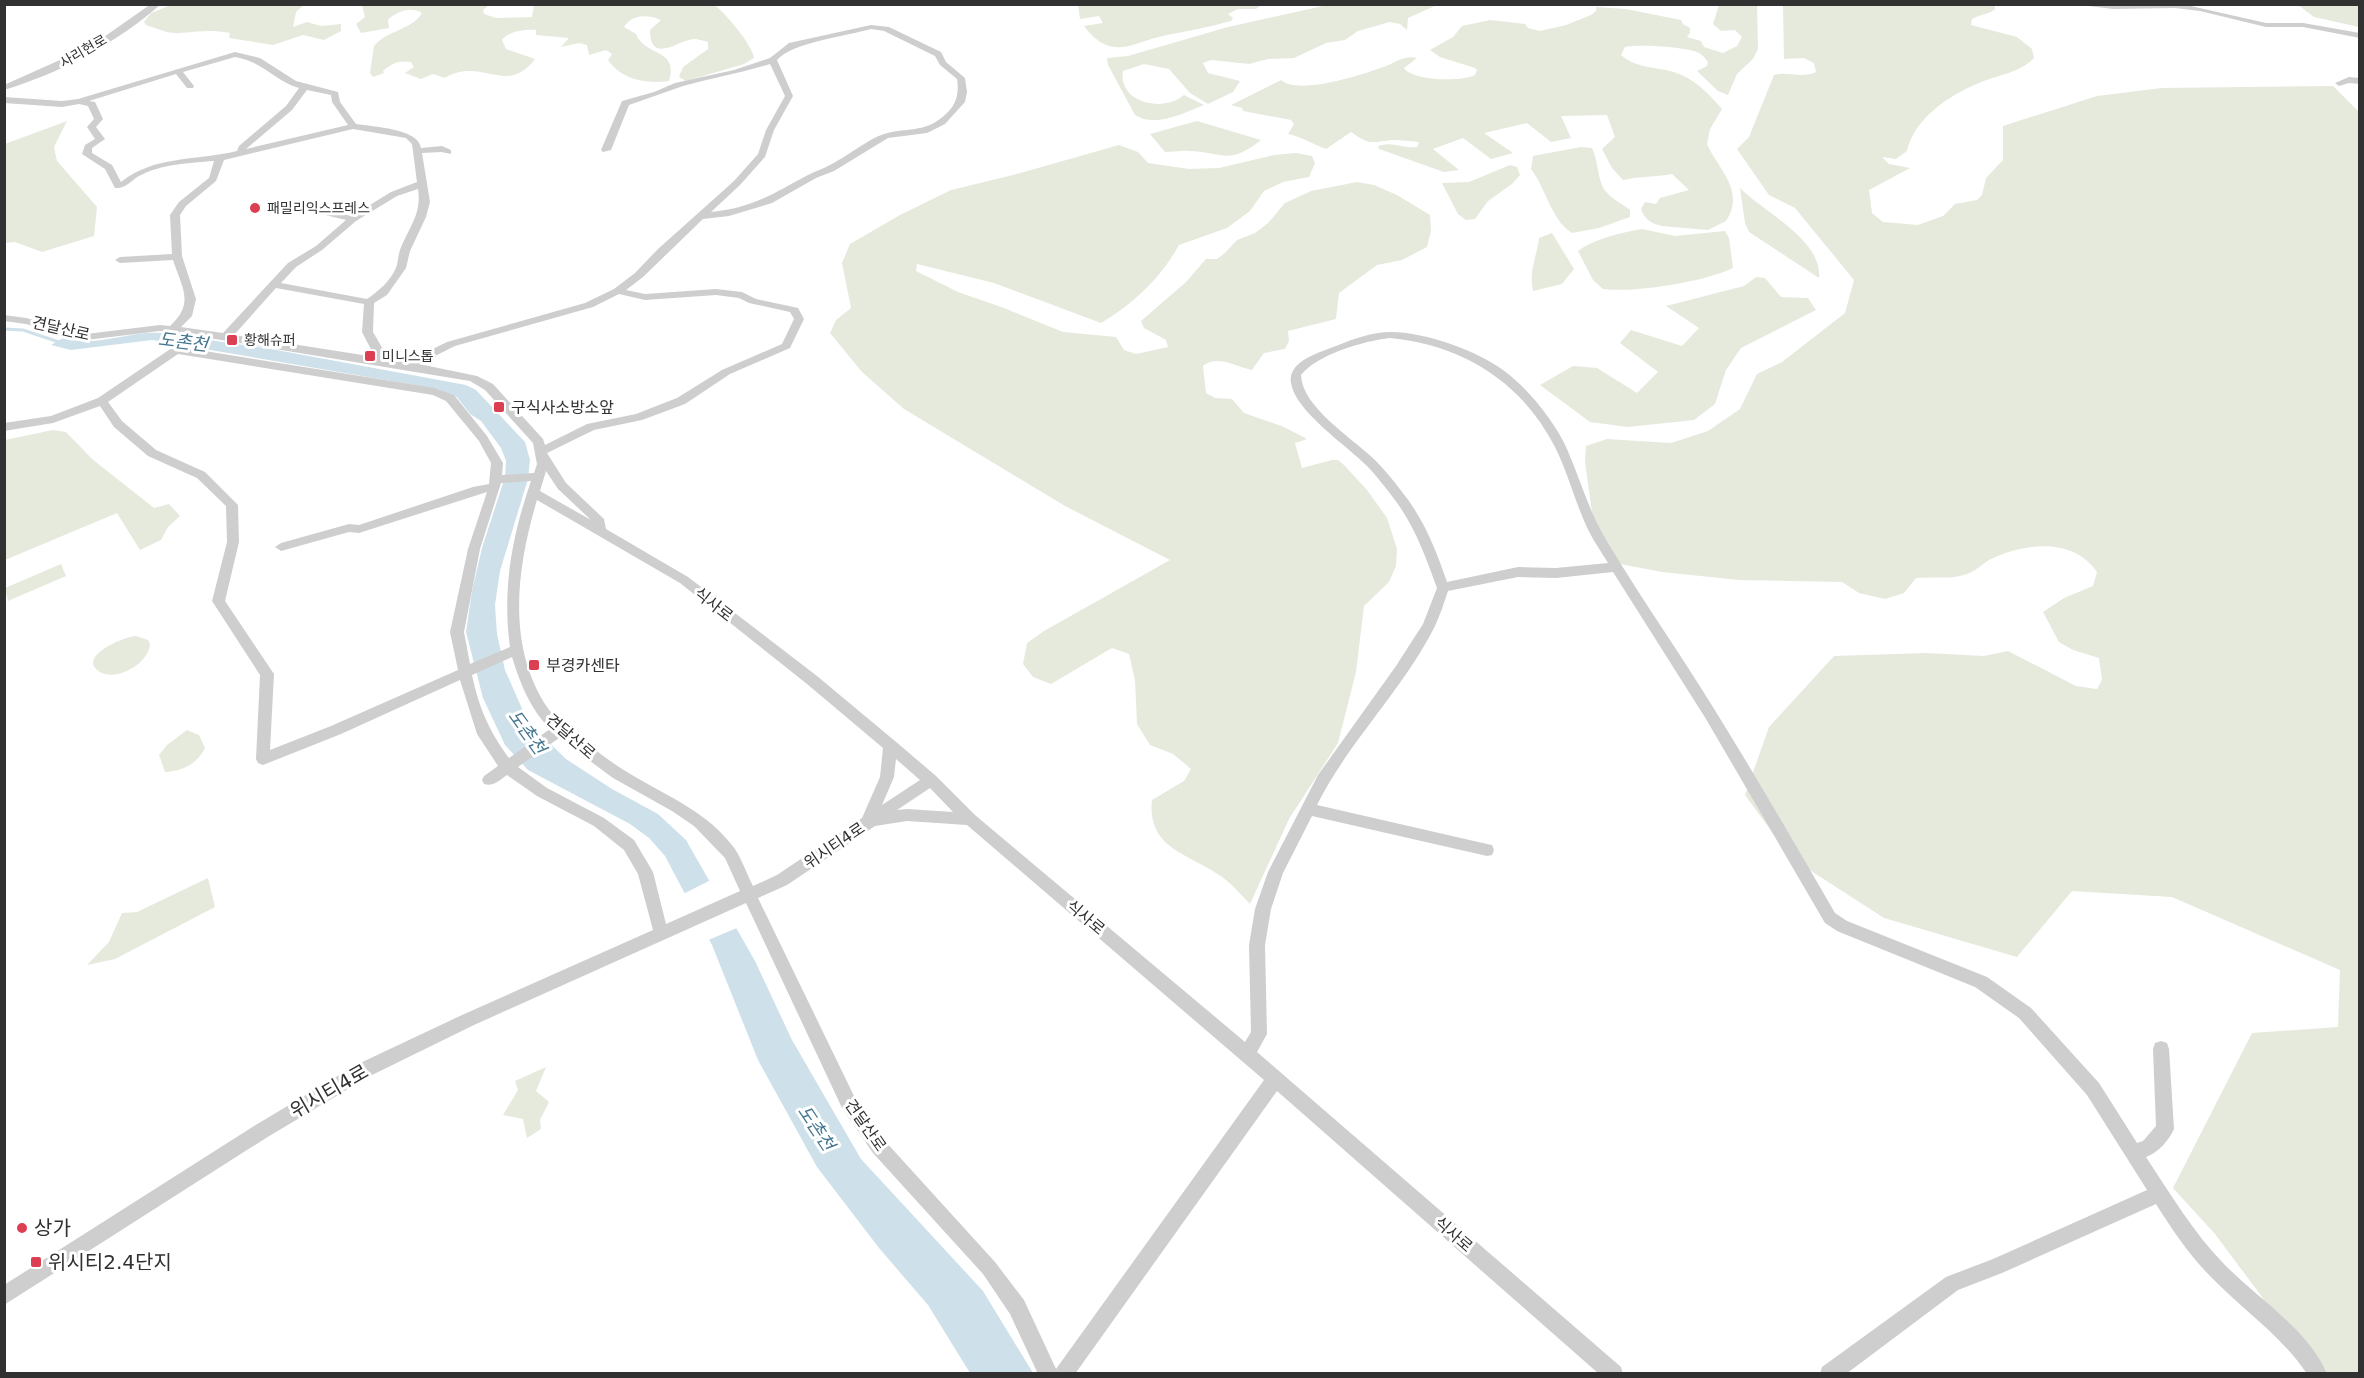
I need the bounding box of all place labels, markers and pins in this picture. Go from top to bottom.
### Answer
place label: 패밀리익스프레스 [267,200,370,216]
marker: 패밀리익스프레스 [248,201,262,215]
place label: 황해슈퍼 [244,332,296,348]
marker: 황해슈퍼 [225,333,239,347]
place label: 미니스톱 [382,348,434,364]
marker: 미니스톱 [363,349,377,363]
place label: 구식사소방소앞 [511,398,614,417]
marker: 구식사소방소앞 [492,400,506,414]
place label: 부경카센타 [546,656,620,675]
marker: 부경카센타 [527,658,541,672]
place label: 상가 [34,1216,71,1240]
marker: 상가 [15,1221,29,1235]
place label: 위시티2.4단지 [48,1250,172,1274]
marker: 위시티2.4단지 [29,1255,43,1269]

